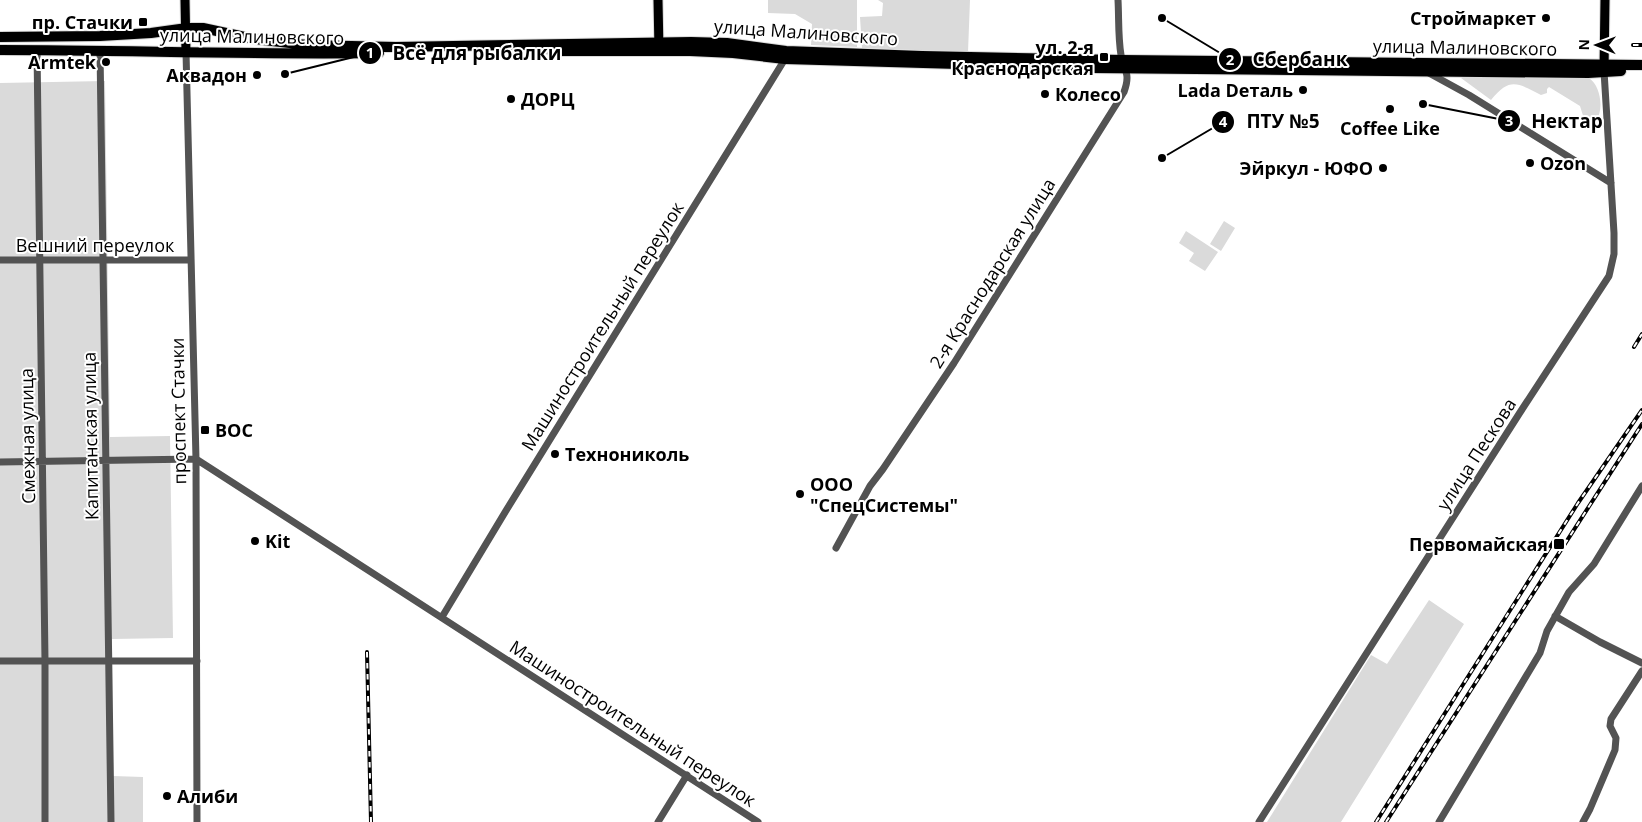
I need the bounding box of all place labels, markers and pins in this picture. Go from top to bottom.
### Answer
place label: Строймаркет [1410,6,1536,30]
place label: пр. Стачки [32,10,133,34]
marker: Строймаркет [1540,12,1552,24]
marker: пр. Стачки [137,16,149,28]
place label: ул. 2-я Краснодарская [951,35,1094,80]
callout: Всё для рыбалки [358,36,572,70]
callout: Сбербанк [1217,42,1357,76]
place label: Armtek [28,50,97,74]
marker: ул. 2-я Краснодарская [1098,51,1110,63]
marker: Armtek [100,56,112,68]
place label: Аквадон [166,63,247,87]
marker: Аквадон [251,69,263,81]
place label: Lada Dеталь [1178,78,1293,102]
place label: Колесо [1055,82,1121,106]
marker: Lada Dеталь [1297,84,1309,96]
place label: ДОРЦ [521,87,574,111]
marker: Колесо [1039,88,1051,100]
marker: ДОРЦ [505,93,517,105]
marker: Coffee Like [1384,103,1396,115]
callout: Нектар [1496,104,1613,138]
callout: ПТУ №5 [1211,105,1329,139]
place label: Coffee Like [1340,116,1440,140]
place label: Ozon [1540,151,1586,175]
place label: Эйркул - ЮФО [1240,156,1373,180]
marker: Ozon [1524,157,1536,169]
marker: Эйркул - ЮФО [1377,162,1389,174]
place label: ВОС [215,418,253,442]
marker: ВОС [199,424,211,436]
place label: Технониколь [565,442,689,466]
marker: Технониколь [549,448,561,460]
place label: ООО "СпецСистемы" [810,472,958,517]
marker: ООО "СпецСистемы" [794,488,806,500]
place label: Kit [265,529,290,553]
place label: Первомайская [1409,532,1548,556]
marker: Kit [249,535,261,547]
marker: Первомайская [1552,537,1566,551]
place label: Алиби [177,784,238,808]
marker: Алиби [161,790,173,802]

